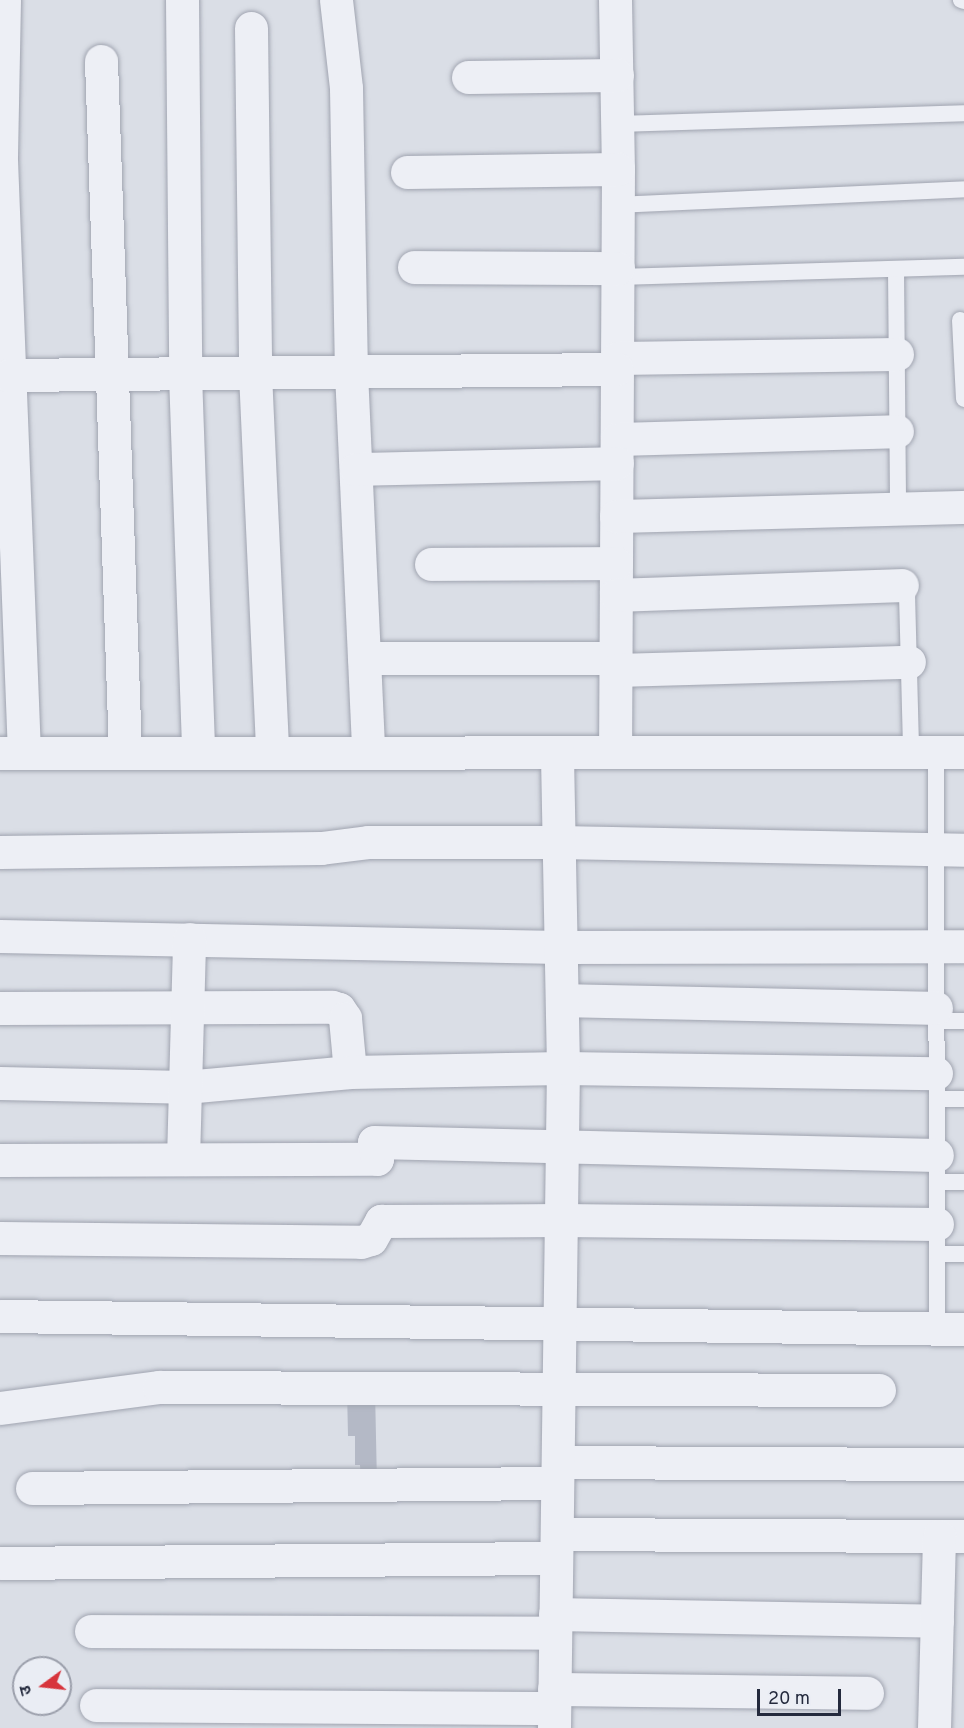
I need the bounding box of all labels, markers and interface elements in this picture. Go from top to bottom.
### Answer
north arrow [12,1656,72,1716]
scale bar [760,1677,844,1715]
text: उ [16,1683,37,1697]
text: 20 m [768,1688,810,1711]

